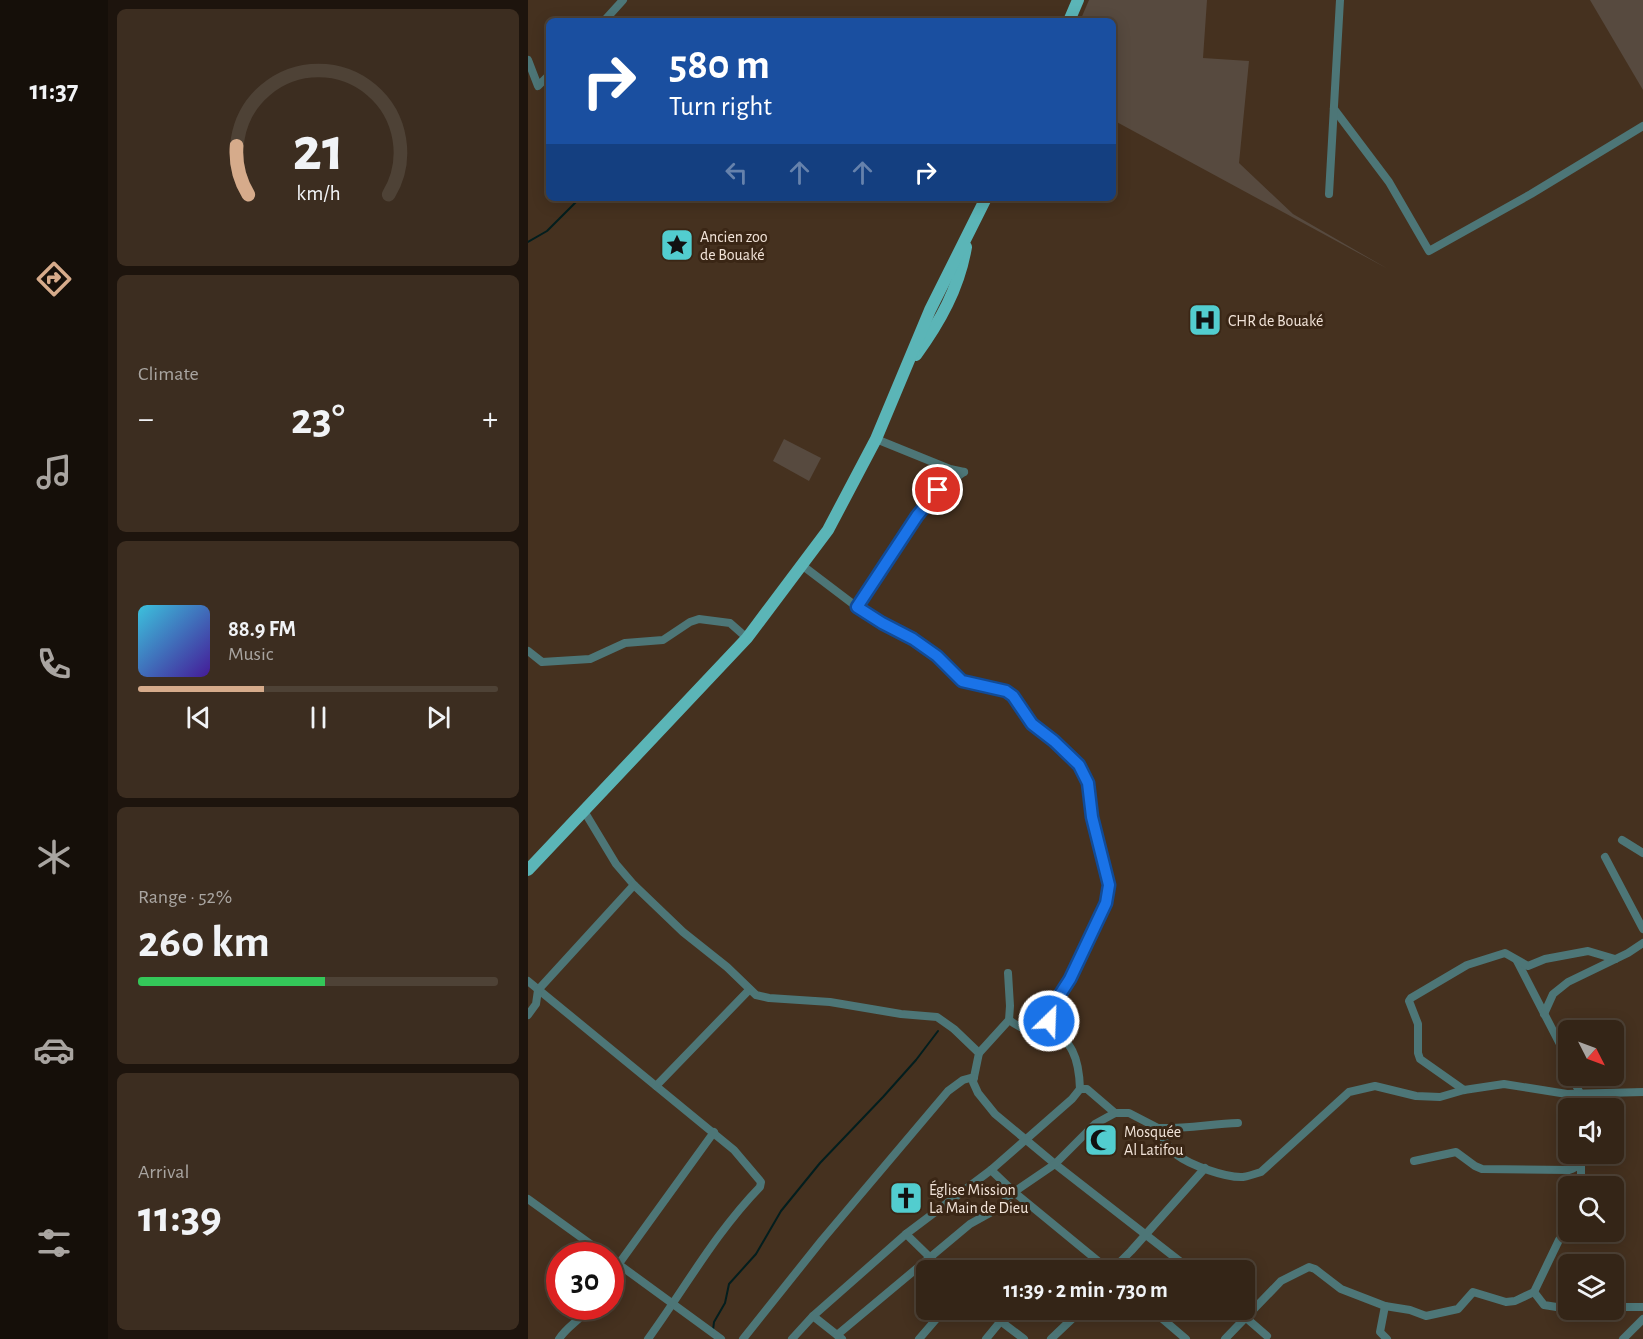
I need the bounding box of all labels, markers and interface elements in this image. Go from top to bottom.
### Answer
icon: right [570,42,648,120]
text: 580 m [669,44,770,86]
text: 11:37 [30,77,78,104]
text: Turn right [669,93,772,120]
text: 21 [292,119,344,181]
icon: left [720,156,753,189]
icon: ahead [783,156,816,189]
icon: ahead [846,156,879,189]
icon: right [909,156,942,189]
text: km/h [296,183,340,204]
place icon: Ancien zoo de Bouaké [659,227,695,263]
place label: Ancien zoo de Bouaké [700,229,768,263]
icon: directions [33,258,75,300]
hospital icon: CHR de Bouaké [1187,302,1223,338]
place label: CHR de Bouaké [1228,313,1323,329]
text: Climate [138,364,199,384]
text: 23° [291,397,345,442]
text: − [138,403,154,436]
text: + [482,403,498,436]
icon: music [33,451,75,493]
pin [912,464,963,515]
icon: arrive [921,473,954,506]
text: 88.9 FM [228,618,296,640]
icon: phone [33,643,75,685]
text: Music [228,644,274,664]
icon: previous [182,701,215,734]
icon: pause [302,701,335,734]
icon: next [422,701,455,734]
icon: climate [33,836,75,878]
text: Range · 52% [138,887,232,907]
text: 260 km [138,920,270,965]
position arrow [1017,989,1081,1053]
north arrow [1558,1020,1624,1086]
map controls [1558,1020,1624,1320]
icon: car [33,1029,75,1071]
button: sound [1558,1098,1624,1164]
mosque icon: Mosquée Al Latifou [1083,1122,1119,1158]
place label: Mosquée Al Latifou [1124,1124,1183,1158]
text: Arrival [138,1162,189,1182]
button: search [1558,1176,1624,1242]
church icon: Église Mission La Main de Dieu [888,1180,924,1216]
place label: Église Mission La Main de Dieu [929,1180,1028,1216]
text: 11:39 [138,1195,222,1240]
icon: filters [33,1222,75,1264]
speed limit sign: 30 [546,1242,624,1320]
button: layers [1558,1254,1624,1320]
text: 11:39 · 2 min · 730 m [1003,1279,1168,1301]

